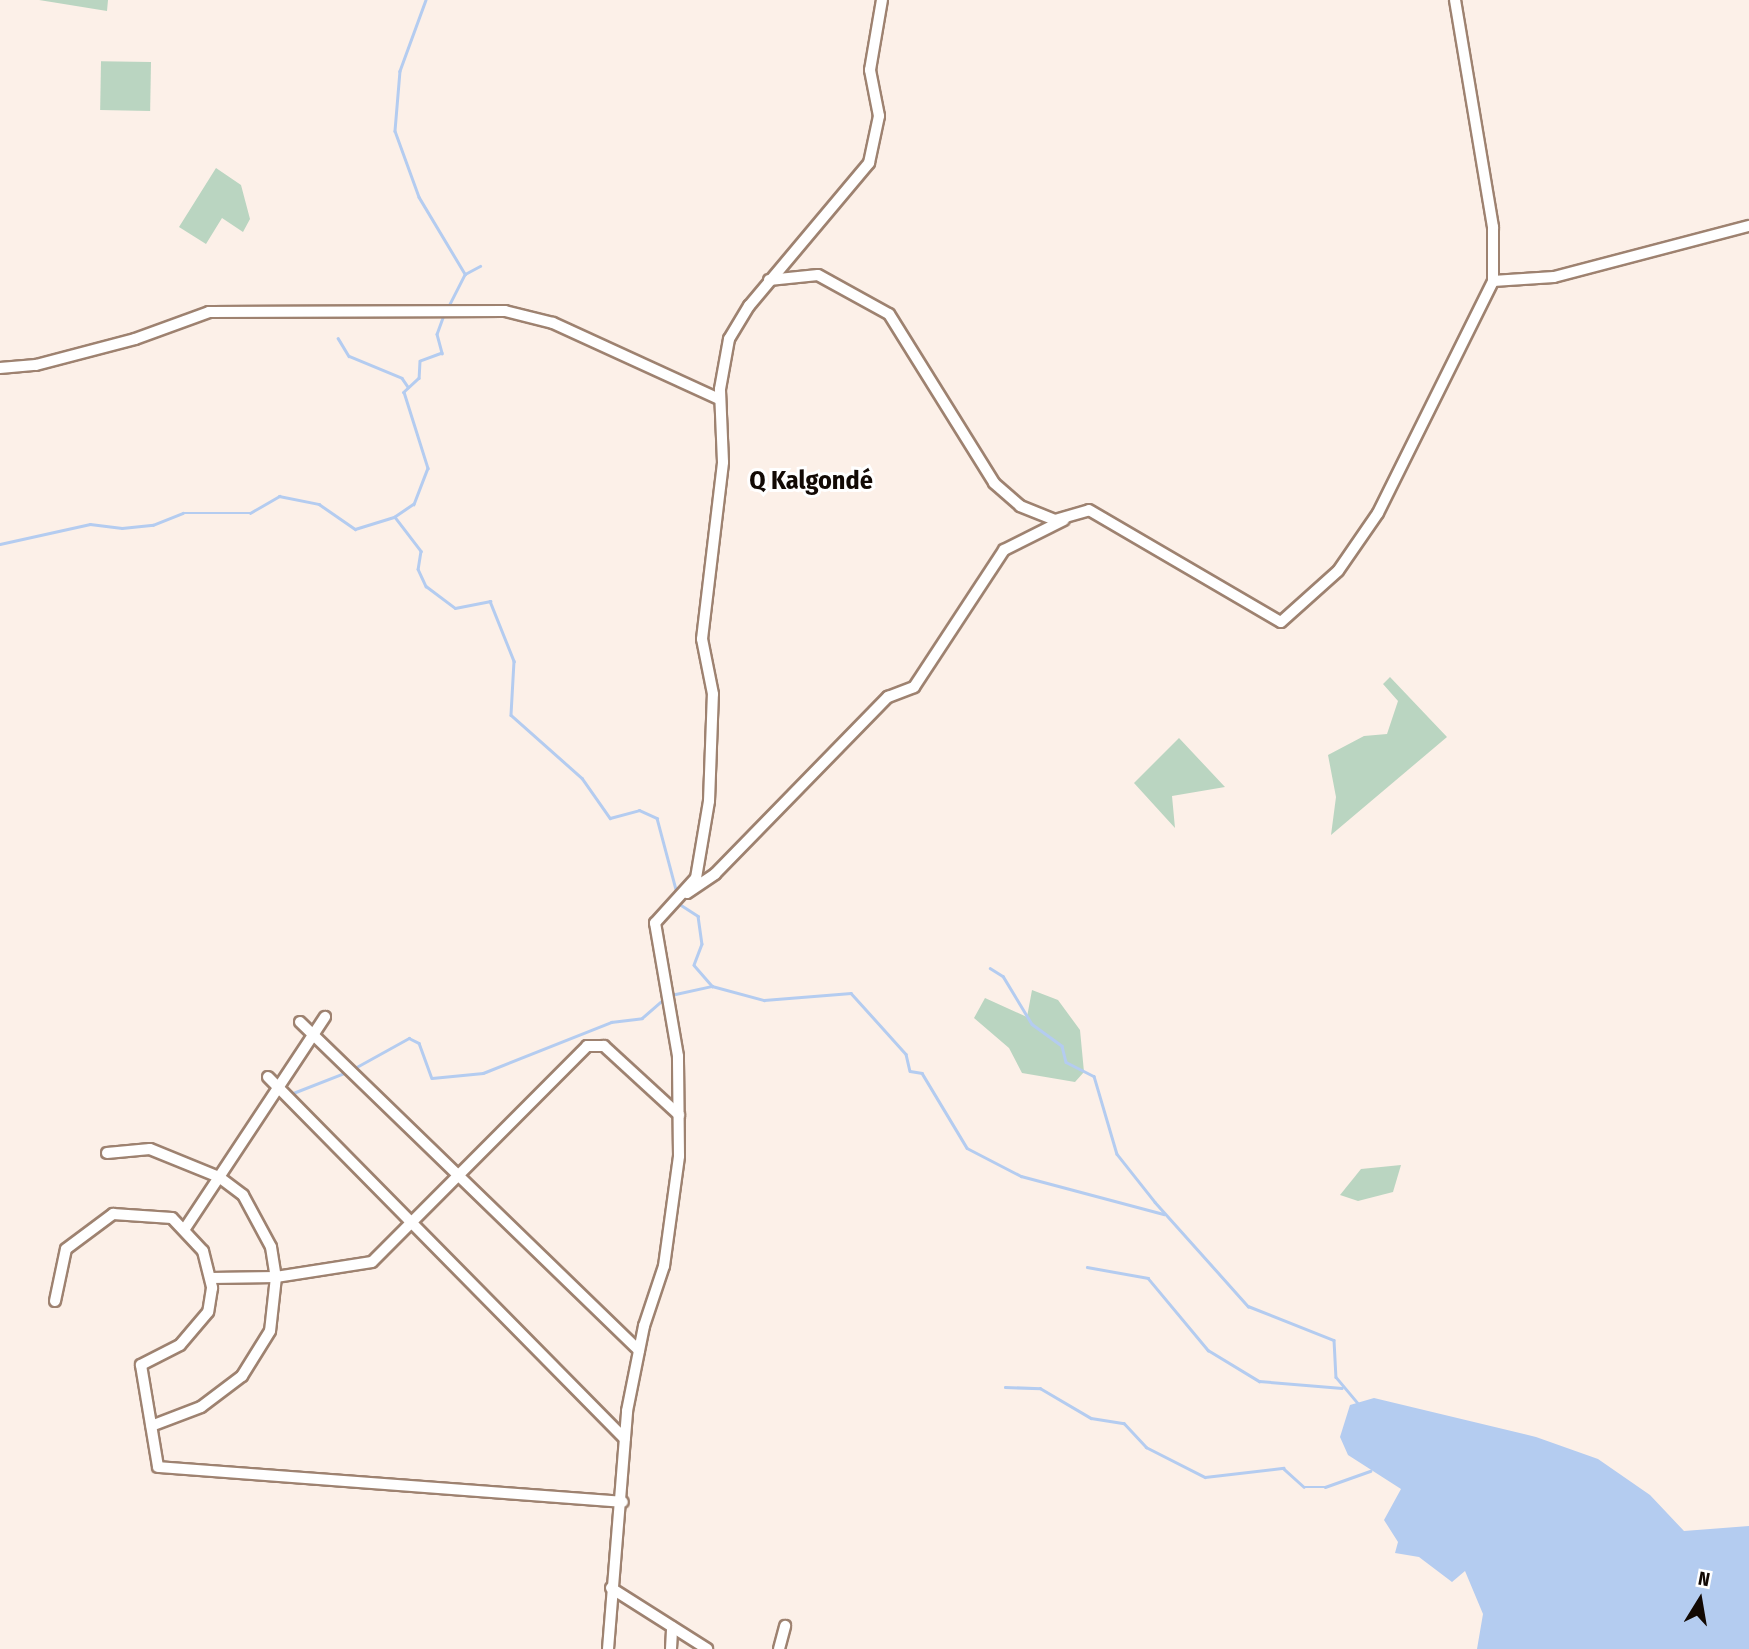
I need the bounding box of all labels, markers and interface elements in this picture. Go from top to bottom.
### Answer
district label: Q Kalgondé [749,465,873,497]
north arrow [1665,1565,1735,1635]
text: N [1696,1567,1712,1591]

